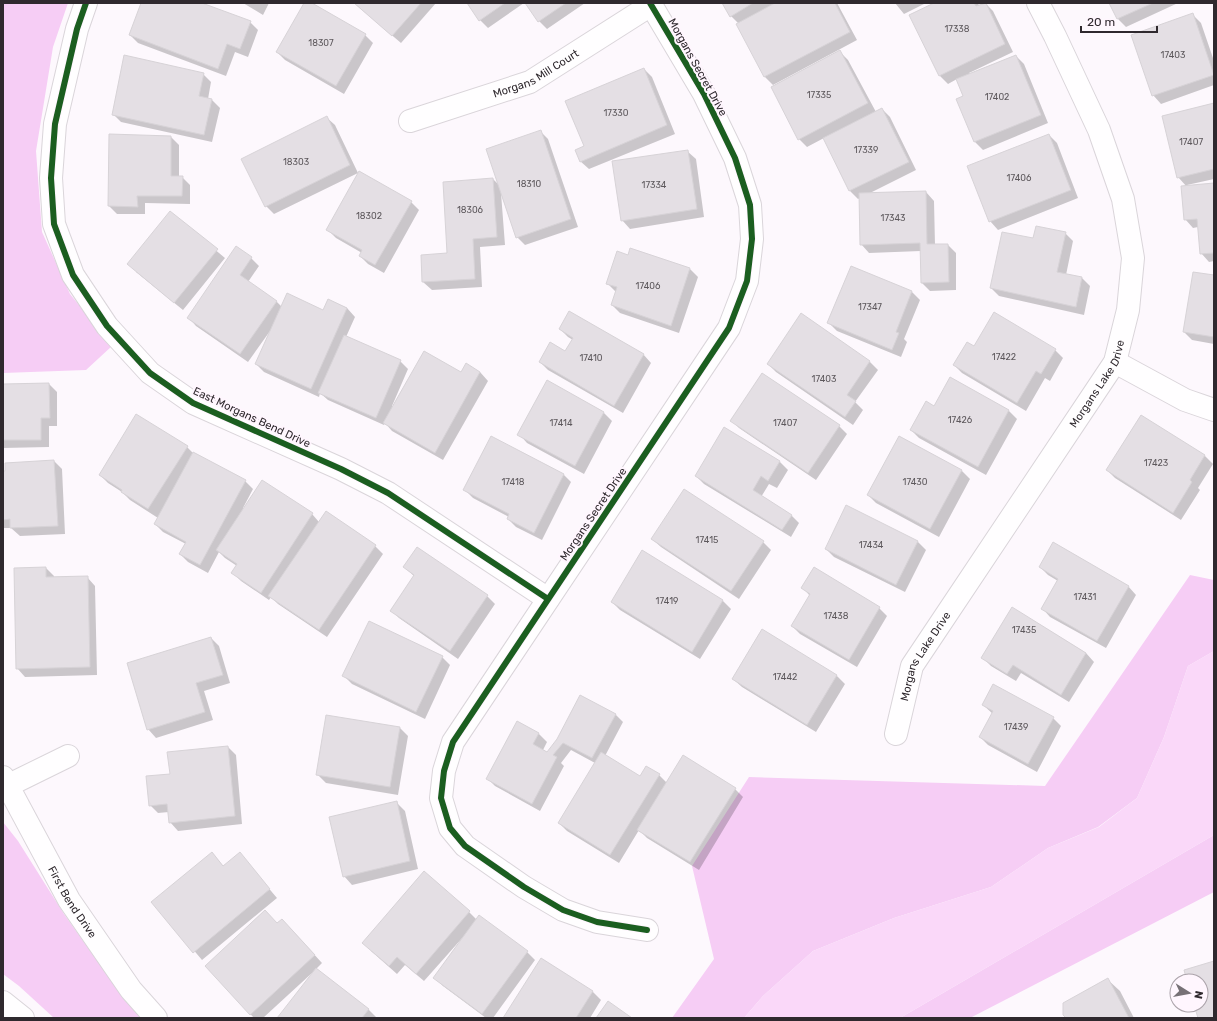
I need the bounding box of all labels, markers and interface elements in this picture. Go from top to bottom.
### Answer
scale bar [1081,8,1157,34]
text: 20 m [1087,15,1115,29]
street label: Morgans Secret Drive [665,16,730,118]
house number: 17338 [944,24,970,34]
house number: 18307 [308,38,334,48]
street label: Morgans Mill Court [491,46,582,101]
house number: 17403 [1161,50,1185,60]
house number: 17335 [807,90,831,100]
house number: 17402 [985,92,1009,102]
house number: 17330 [603,108,629,118]
house number: 17407 [1179,137,1203,147]
house number: 17339 [854,145,878,155]
house number: 18303 [283,157,309,167]
house number: 17406 [1007,173,1032,183]
house number: 18310 [517,179,541,189]
house number: 17334 [642,180,667,190]
house number: 18306 [457,205,484,215]
house number: 18302 [356,211,382,221]
house number: 17343 [881,213,905,223]
house number: 17406 [636,281,661,291]
house number: 17347 [858,302,882,312]
street label: Morgans Lake Drive [1067,339,1127,430]
house number: 17422 [992,352,1016,362]
house number: 17410 [579,353,603,363]
house number: 17403 [812,374,836,384]
street label: East Morgans Bend Drive [191,385,313,450]
house number: 17426 [948,415,973,425]
house number: 17414 [549,418,573,428]
house number: 17407 [773,418,797,428]
house number: 17423 [1144,458,1168,468]
street label: Morgans Secret Drive [557,465,629,563]
house number: 17418 [501,477,525,487]
house number: 17430 [903,477,928,487]
house number: 17415 [696,535,718,545]
house number: 17434 [859,540,884,550]
house number: 17431 [1074,592,1097,602]
house number: 17419 [656,596,678,606]
street label: Morgans Lake Drive [898,609,953,702]
house number: 17438 [824,611,849,621]
house number: 17435 [1012,625,1036,635]
house number: 17442 [773,672,797,682]
house number: 17439 [1004,722,1028,732]
street label: First Bend Drive [45,864,99,940]
north arrow [1169,973,1209,1013]
text: N [1191,990,1205,1000]

